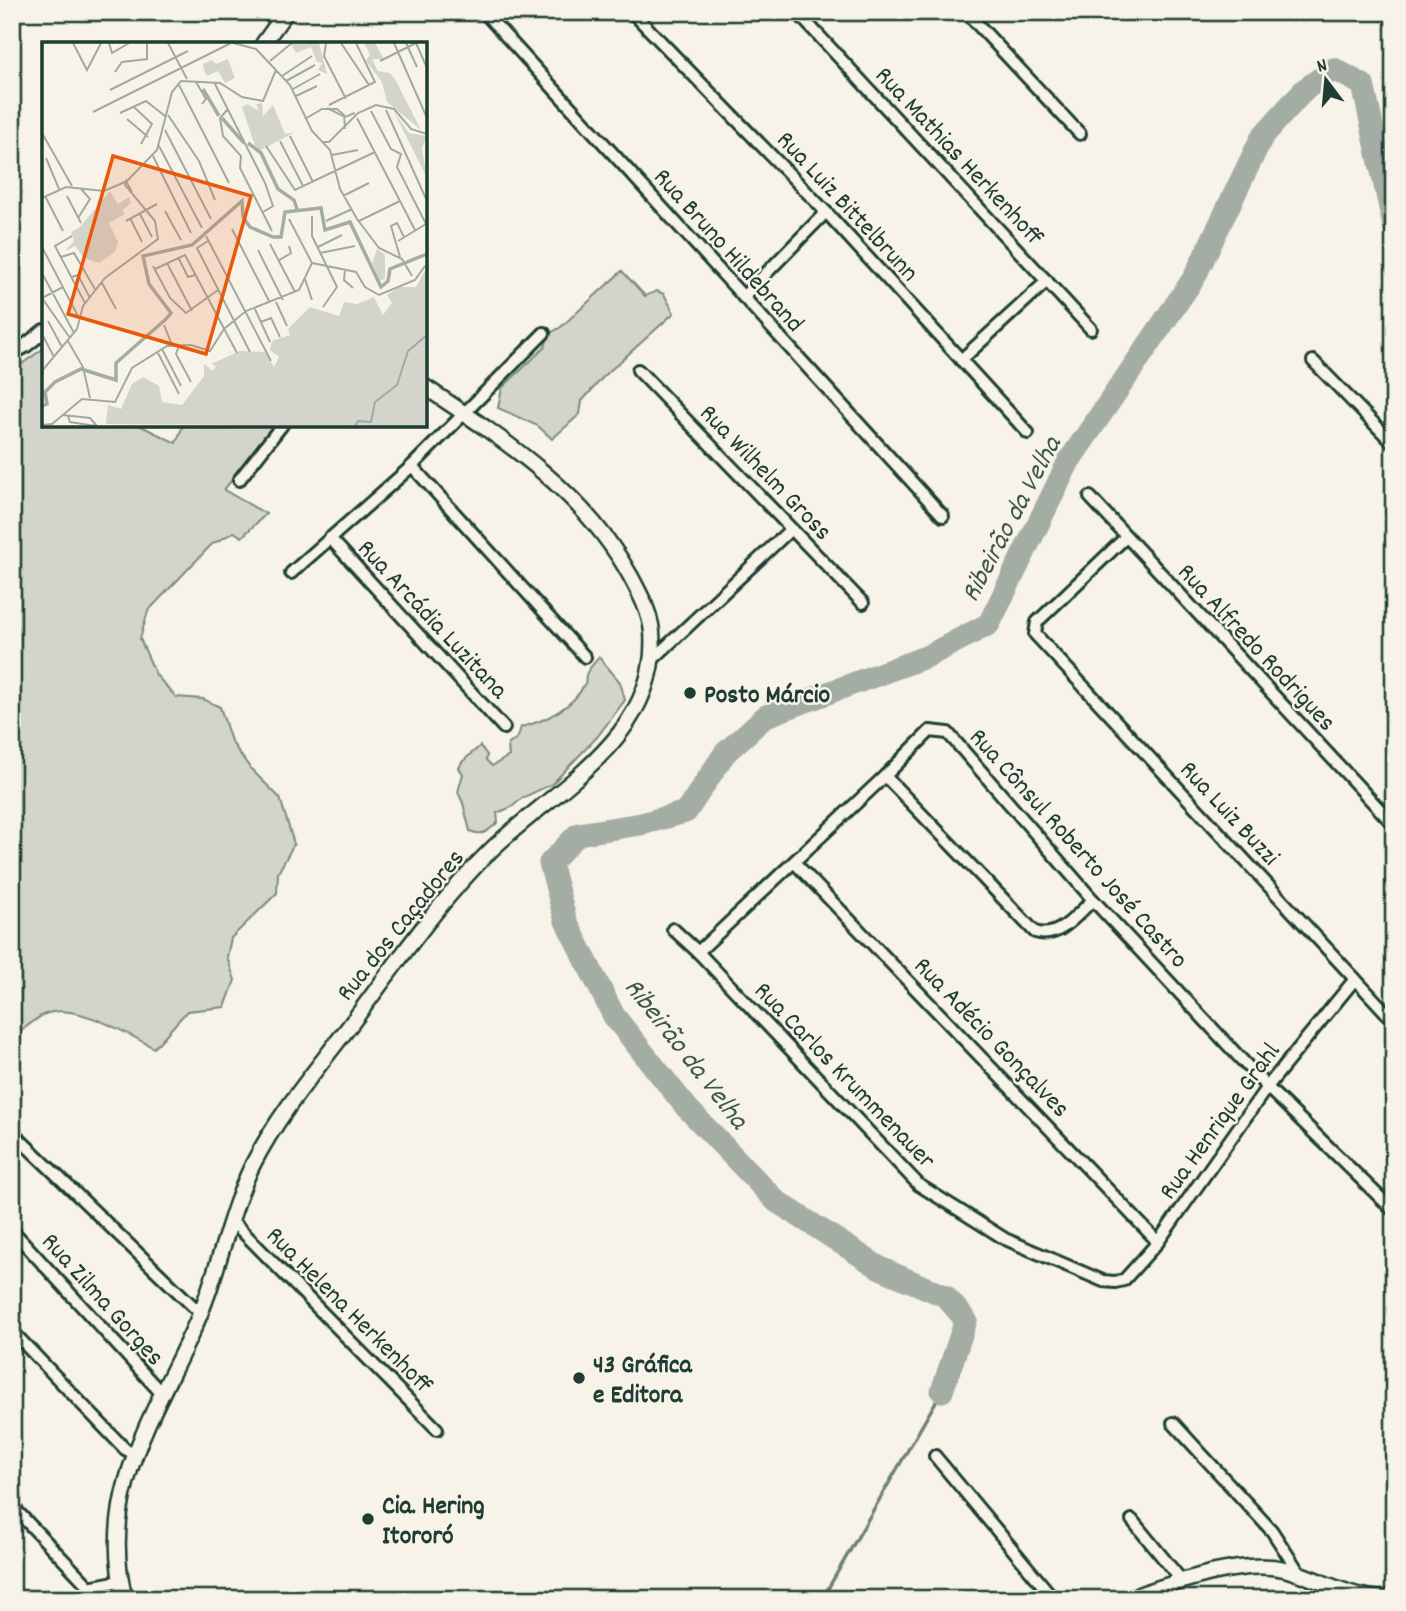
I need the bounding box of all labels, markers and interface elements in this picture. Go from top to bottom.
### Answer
inset map [42,42,427,427]
north arrow [1290,46,1360,116]
text: N [1314,53,1331,81]
street label: Rua Mathias Herkenhoff [865,59,1052,256]
street label: Rua Luiz Bittelbrunn [767,124,926,291]
street label: Rua Bruno Hildebrand [643,161,811,342]
street label: Rua Wilhelm Gross [690,397,839,550]
water label: Ribeirão da Velha [953,429,1075,610]
street label: Rua Arcádia Luzitana [347,532,516,709]
street label: Rua Alfredo Rodrigues [1168,556,1343,741]
place label: Posto Márcio [704,678,831,715]
marker: Posto Márcio [682,685,698,701]
street label: Rua Cônsul Roberto José Castro [959,721,1196,978]
street label: Rua Luiz Buzzi [1170,753,1287,876]
street label: Rua dos Caçadores [329,842,475,1010]
street label: Rua Adécio Gonçalves [904,950,1077,1127]
water label: Ribeirão da Velha [612,971,757,1141]
street label: Rua Carlos Krummenauer [744,974,943,1179]
street label: Rua Henrique Grahl [1151,1036,1291,1208]
street label: Rua Helena Herkenhoff [256,1219,441,1404]
street label: Rua Zilma Gorges [31,1225,172,1375]
place label: 43 Gráfica e Editora [593,1348,693,1415]
marker: 43 Gráfica e Editora [571,1370,587,1386]
place label: Cia. Hering Itororó [382,1489,485,1556]
marker: Cia. Hering Itororó [360,1511,376,1527]

